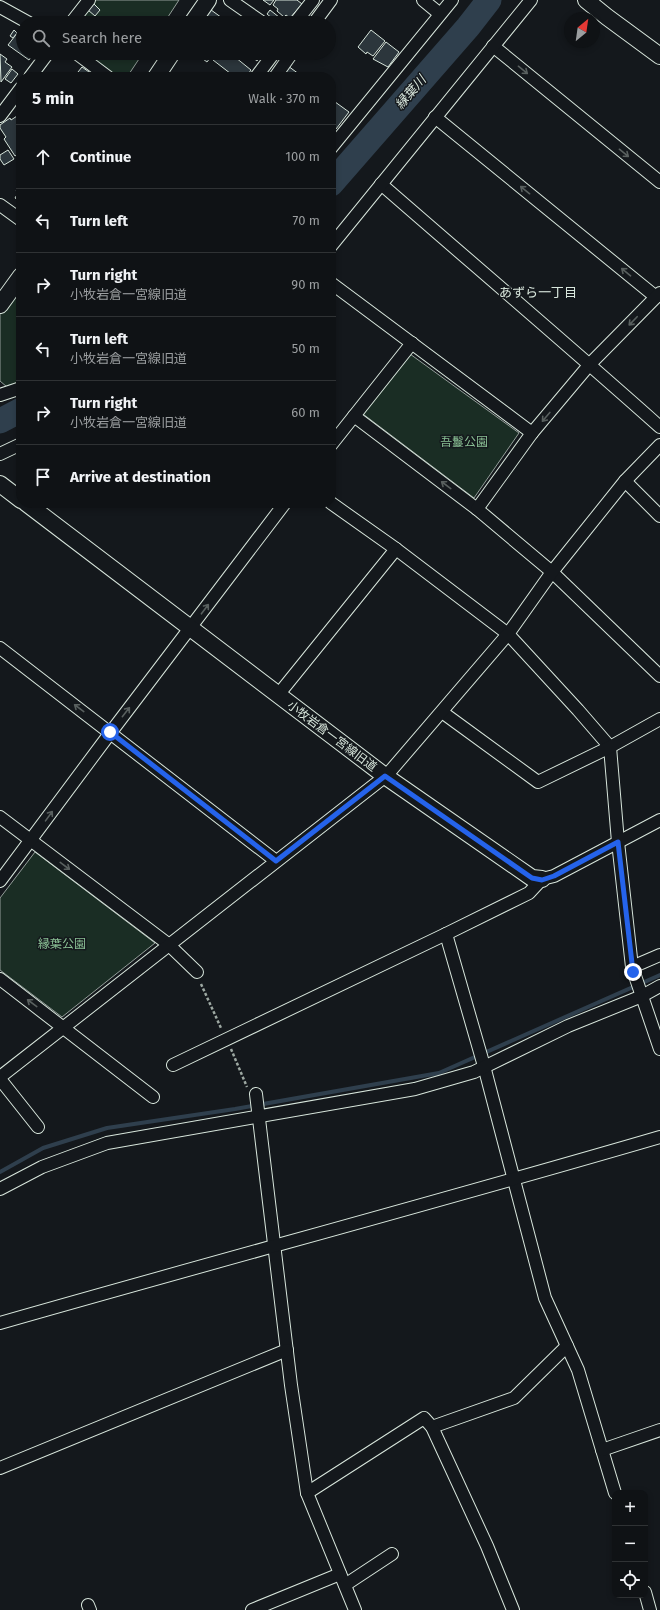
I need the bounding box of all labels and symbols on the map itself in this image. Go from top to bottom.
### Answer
north arrow [564,12,600,48]
one-way arrow [518,66,529,75]
water label: 縁葉川 [392,71,430,112]
one-way arrow [619,148,630,157]
one-way arrow [520,185,531,194]
one-way arrow [621,267,631,276]
district label: あずら一丁目 [499,285,577,300]
one-way arrow [628,316,638,326]
one-way arrow [541,412,550,422]
park label: 吾鬘公園 [440,435,488,449]
one-way arrow [440,481,451,489]
one-way arrow [201,603,210,614]
street label: 小牧岩倉一宮線旧道 [285,698,379,774]
one-way arrow [74,704,85,712]
one-way arrow [122,706,130,717]
route start [101,723,119,741]
one-way arrow [45,811,53,822]
one-way arrow [59,862,70,870]
park label: 縁葉公園 [38,937,86,951]
route end [624,963,642,981]
one-way arrow [27,999,38,1007]

